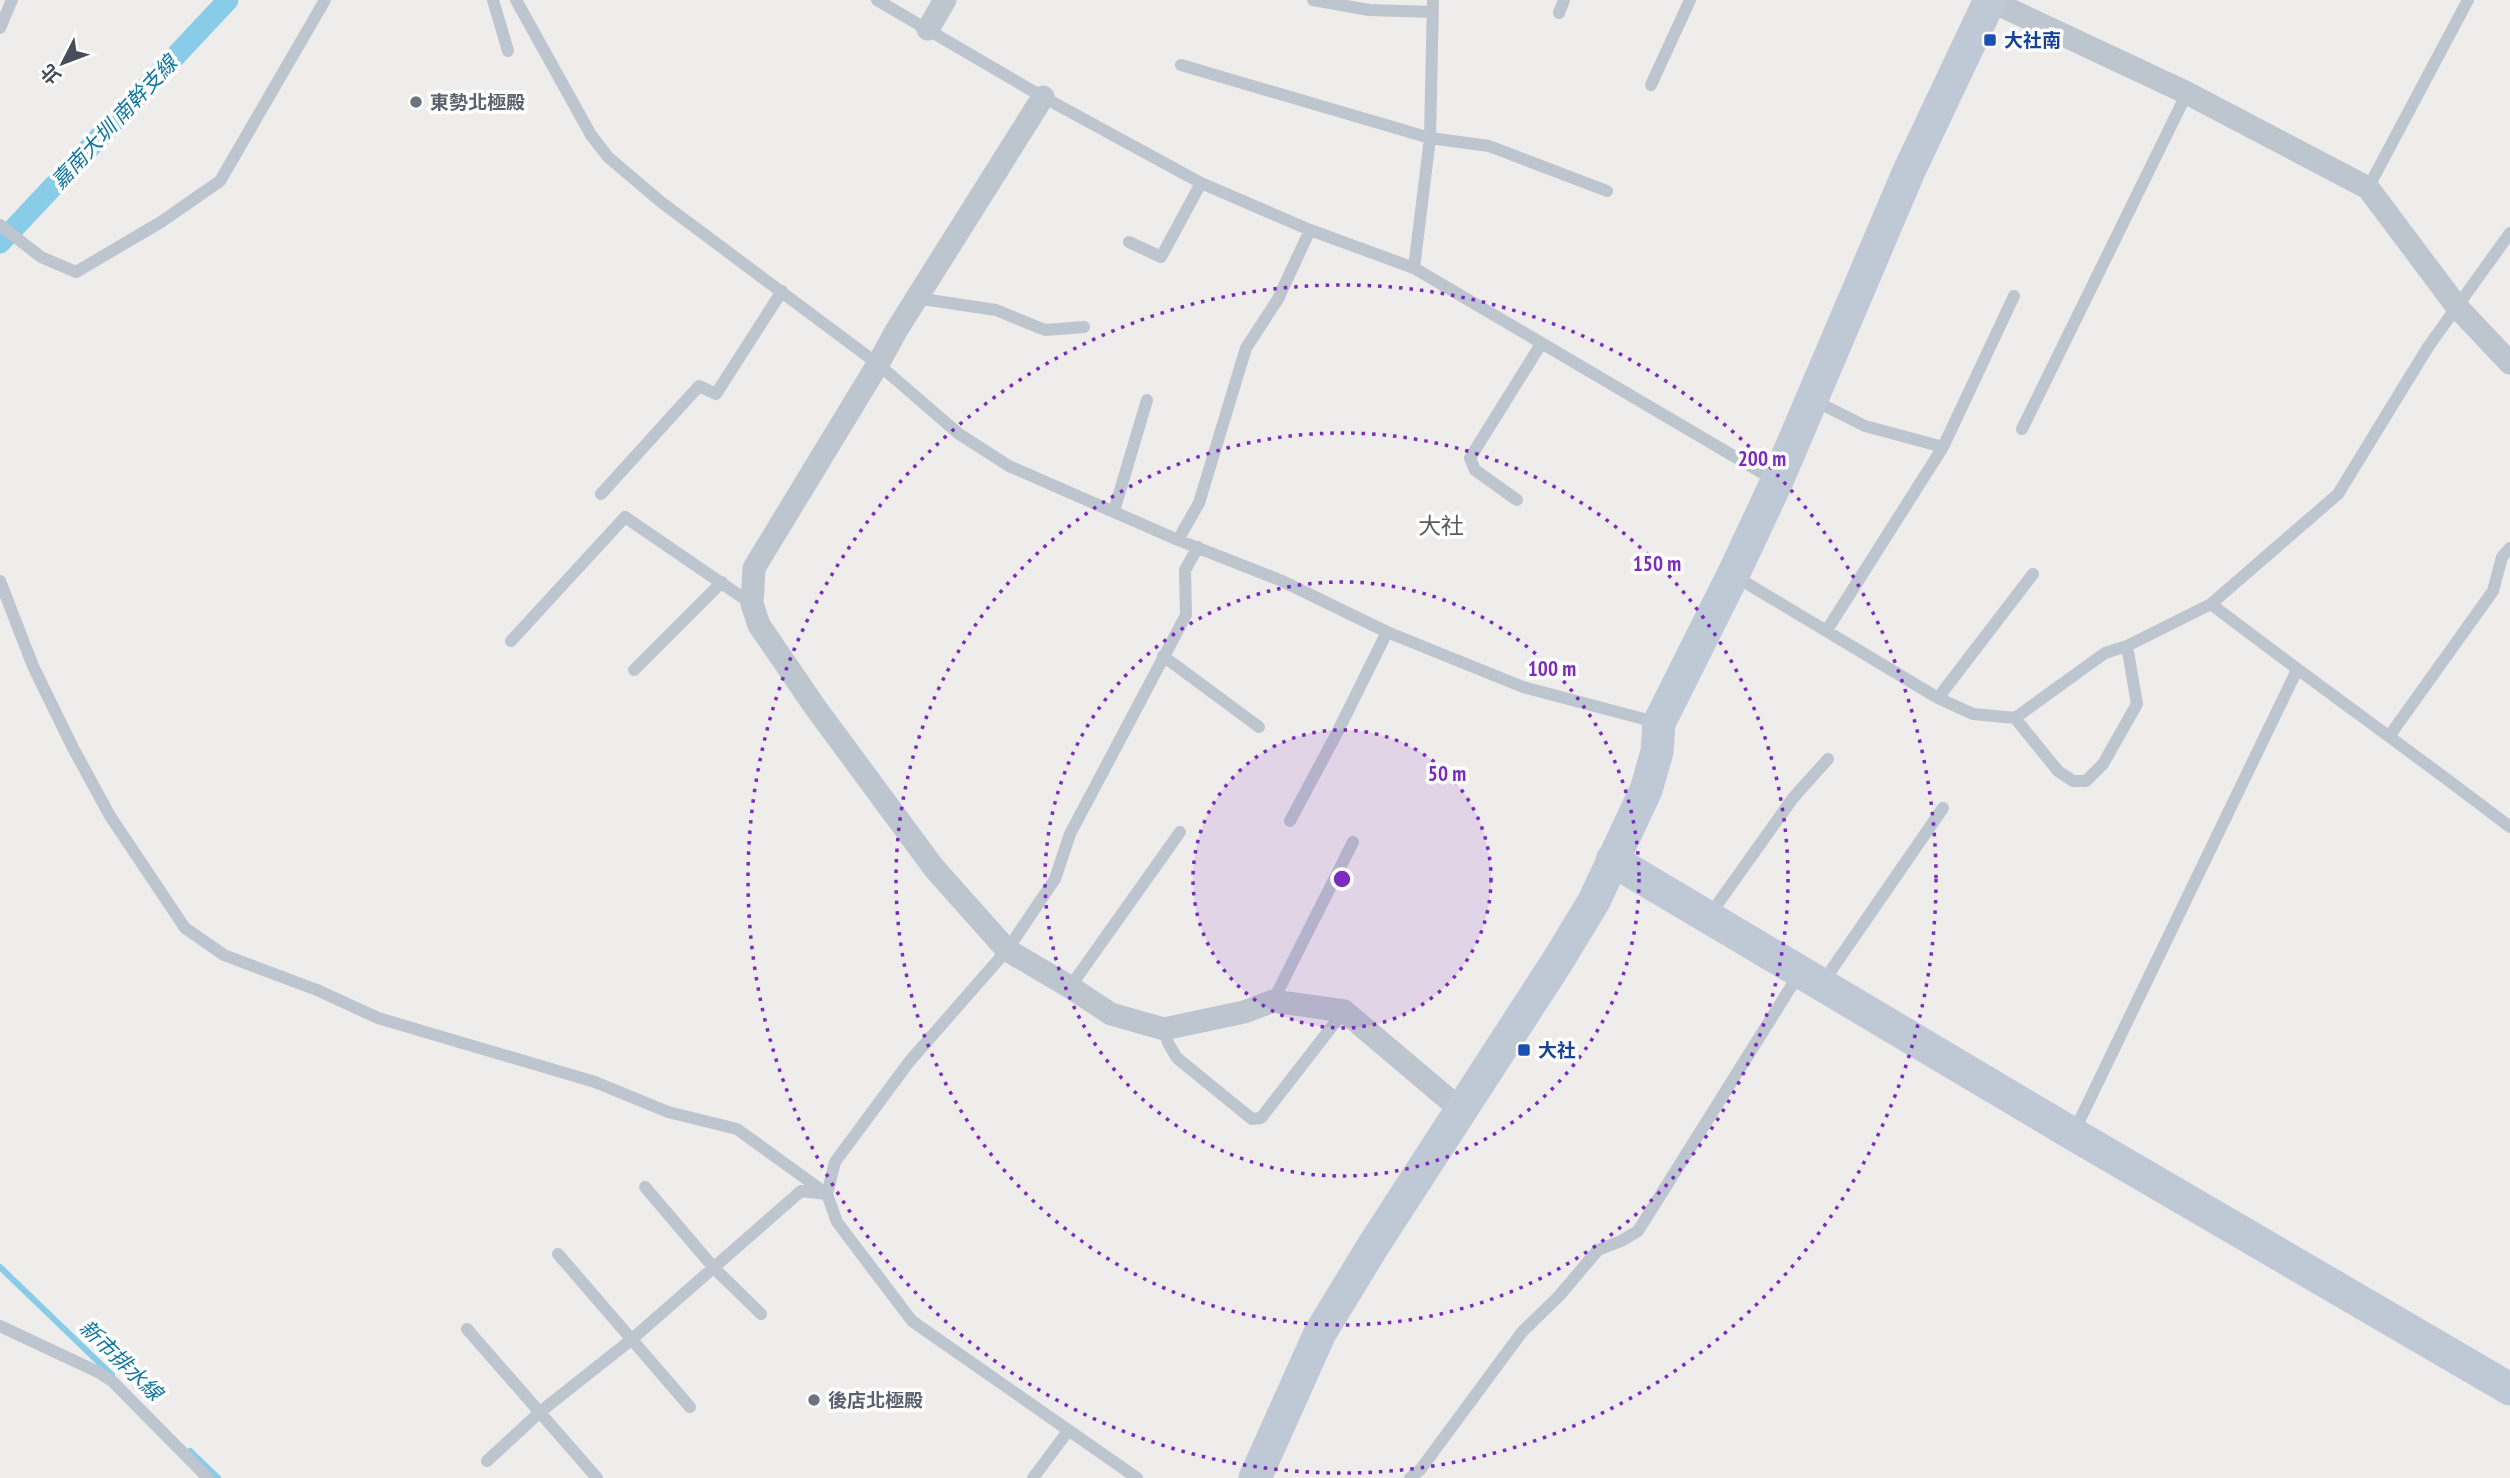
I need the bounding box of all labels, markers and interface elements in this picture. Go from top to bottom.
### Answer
north arrow [28,28,98,98]
place label: 大社南 [2004,28,2061,52]
marker: 大社南 [1982,32,1998,48]
water label: 嘉南大圳 南幹支線 [45,48,184,194]
text: 北 [35,59,66,89]
place label: 東勢北極殿 [430,90,525,114]
marker: 東勢北極殿 [408,94,424,110]
text: 200 m [1738,445,1786,472]
district label: 大社 [1418,511,1464,540]
text: 150 m [1633,550,1681,577]
text: 100 m [1528,655,1576,682]
text: 50 m [1428,760,1466,787]
centre of rings [1330,867,1354,891]
place label: 大社 [1538,1038,1576,1062]
marker: 大社 [1516,1042,1532,1058]
water label: 新市排水線 [74,1314,170,1408]
place label: 後店北極殿 [828,1388,923,1412]
marker: 後店北極殿 [806,1392,822,1408]

